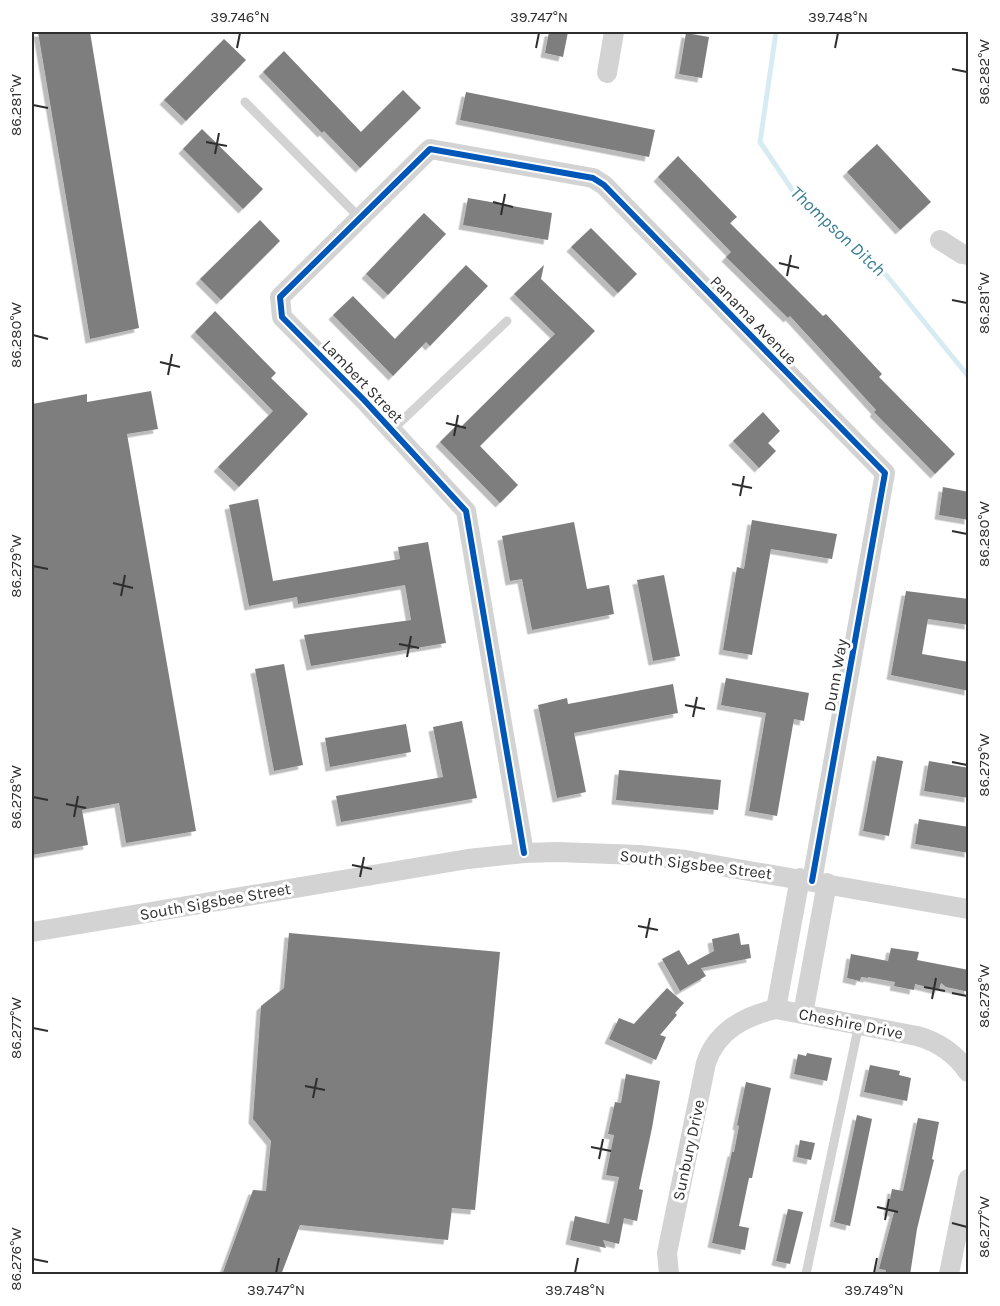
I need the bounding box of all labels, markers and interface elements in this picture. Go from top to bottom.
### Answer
text: 39.746°N [210,8,270,26]
text: 39.747°N [510,8,568,26]
text: 39.748°N [808,8,868,26]
text: 86.282°W [975,39,993,105]
text: 86.281°W [7,73,25,136]
water label: Thompson Ditch [786,181,890,281]
text: 86.281°W [975,271,993,334]
street label: Panama Avenue [706,272,801,369]
text: 86.280°W [7,302,25,368]
street label: Lambert Street [318,336,407,427]
text: 86.280°W [975,501,993,567]
text: 86.279°W [7,534,25,598]
street label: Dunn Way [820,637,851,713]
text: 86.279°W [975,733,993,797]
text: 86.278°W [7,764,25,829]
street label: South Sigsbee Street [619,846,773,883]
street label: South Sigsbee Street [138,879,292,924]
text: 86.278°W [975,963,993,1028]
text: 86.277°W [7,997,25,1059]
street label: Cheshire Drive [797,1004,905,1043]
street label: Sunbury Drive [669,1098,708,1202]
text: 86.277°W [975,1196,993,1258]
text: 86.276°W [7,1227,25,1291]
text: 39.747°N [247,1281,305,1299]
text: 39.748°N [545,1281,605,1299]
text: 39.749°N [844,1281,904,1299]

